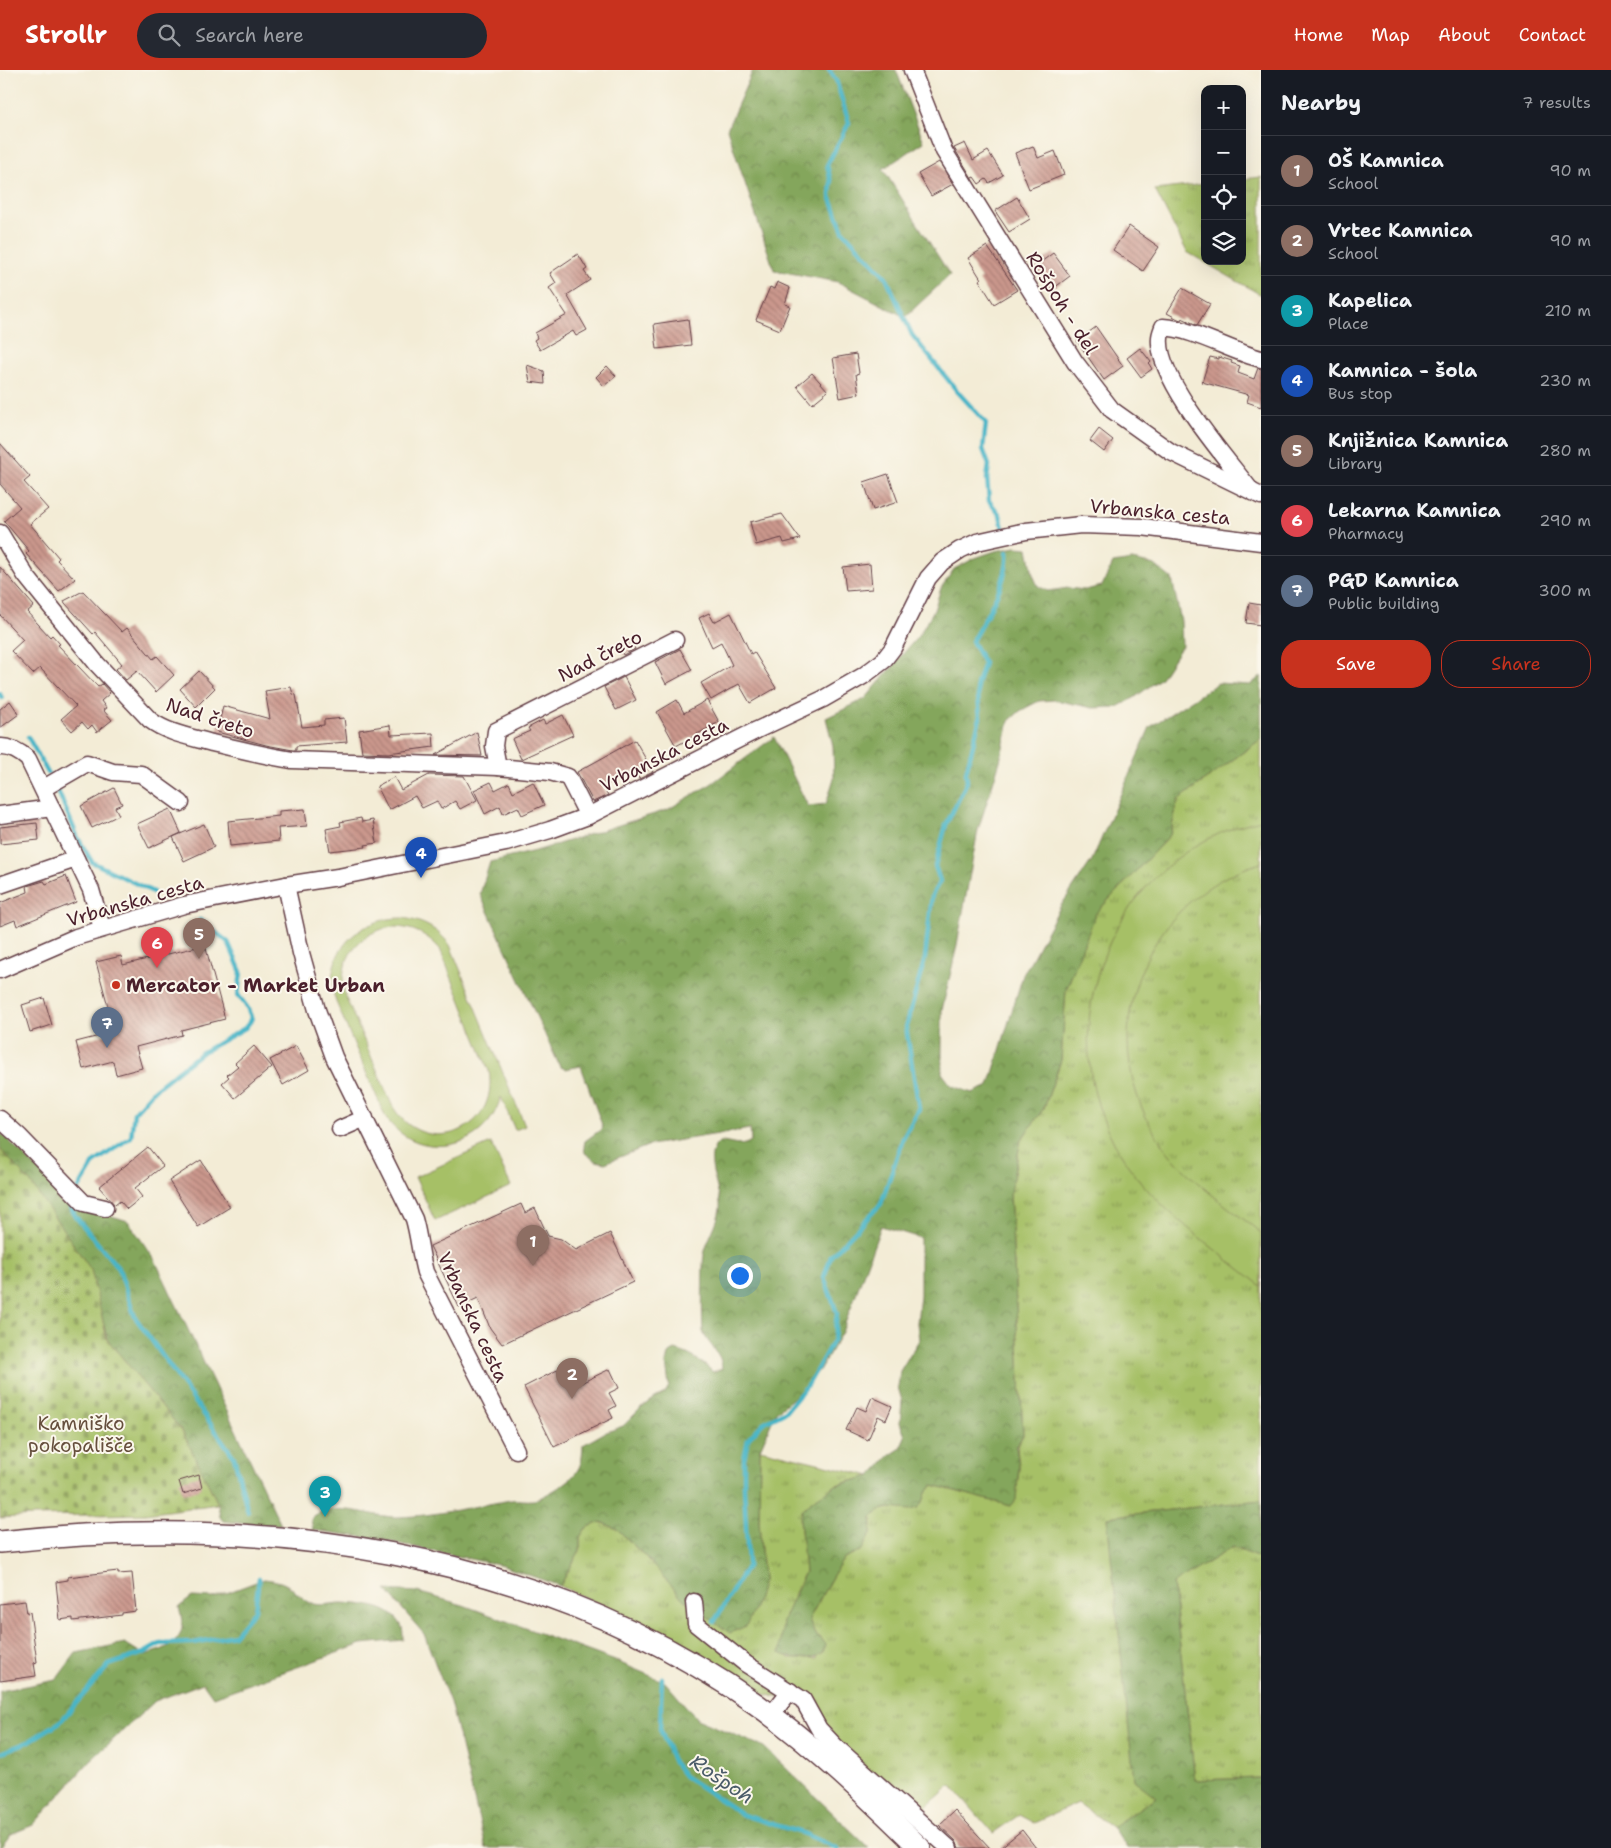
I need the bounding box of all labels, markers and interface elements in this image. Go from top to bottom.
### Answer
search box [137,13,487,58]
text: Strollr [25,19,107,51]
icon: search [155,21,183,49]
text: Search here [195,23,304,48]
text: Home [1294,23,1343,47]
text: Map [1371,23,1410,47]
text: About [1438,23,1491,47]
text: Contact [1519,23,1586,47]
map controls [1201,85,1246,265]
button: + [1201,85,1246,130]
text: Nearby [1281,89,1361,117]
text: 7 results [1522,92,1591,113]
button: − [1201,130,1246,175]
text: OŠ Kamnica [1328,148,1444,173]
text: 1 [1293,160,1301,181]
text: 90 m [1550,160,1591,181]
text: School [1328,173,1378,194]
button: locate [1201,175,1246,220]
text: Vrtec Kamnica [1328,218,1472,243]
button: layers [1201,220,1246,265]
text: 2 [1291,230,1303,251]
text: 90 m [1550,230,1591,251]
text: School [1328,243,1378,264]
street label: Rošpoh - del [1020,247,1104,360]
text: Kapelica [1328,288,1412,313]
text: 3 [1291,300,1303,321]
text: 210 m [1544,300,1591,321]
text: Place [1328,313,1369,334]
text: Kamnica - šola [1328,358,1477,383]
text: 4 [1291,370,1303,391]
text: 230 m [1539,370,1591,391]
text: Bus stop [1328,383,1393,404]
text: Knjižnica Kamnica [1328,428,1508,453]
text: 5 [1292,440,1302,461]
text: 280 m [1539,440,1591,461]
text: Library [1328,453,1383,474]
street label: Vrbanska cesta [1089,493,1231,531]
text: Lekarna Kamnica [1328,498,1501,523]
text: 6 [1291,510,1303,531]
text: 290 m [1539,510,1591,531]
text: Pharmacy [1328,523,1404,544]
text: PGD Kamnica [1328,568,1459,593]
text: 7 [1291,580,1303,601]
text: 300 m [1539,580,1591,601]
text: Public building [1328,593,1440,614]
street label: Nad čreto [554,624,646,688]
button: Save [1281,640,1431,688]
button: Share [1441,640,1591,688]
street label: Nad čreto [163,692,257,744]
street label: Vrbanska cesta [596,712,733,798]
pin: 4 [405,837,437,878]
street label: Vrbanska cesta [64,870,206,932]
pin: 5 [183,918,215,959]
pin: 6 [141,927,173,968]
place label: Mercator - Market Urban [126,973,385,998]
marker: Mercator - Market Urban [110,979,122,991]
pin: 7 [91,1007,123,1048]
pin: 1 [517,1225,549,1266]
street label: Vrbanska cesta [432,1248,514,1386]
your location [727,1263,753,1289]
pin: 2 [556,1358,588,1399]
park label: Kamniško pokopališče [28,1411,134,1458]
pin: 3 [309,1476,341,1517]
water label: Rošpoh [685,1748,759,1810]

